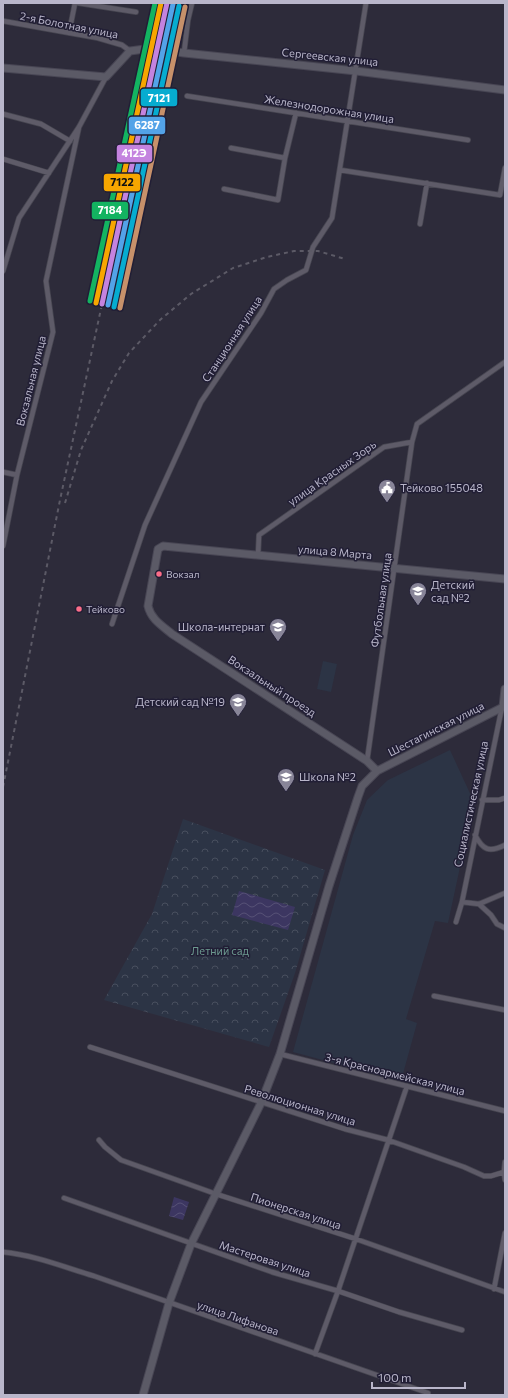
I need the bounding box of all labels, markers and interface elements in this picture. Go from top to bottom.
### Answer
street label: 2-я Болотная улица [19,9,119,40]
street label: Сергеевская улица [281,45,379,68]
line badge: 7121 [140,88,178,107]
text: 7121 [148,91,170,104]
street label: Железнодорожная улица [263,92,395,125]
line badge: 6287 [128,116,166,135]
text: 6287 [134,118,160,131]
line badge: 412Э [116,144,153,163]
text: 412Э [121,146,147,159]
line badge: 7122 [103,173,141,192]
text: 7122 [110,175,134,188]
line badge: 7184 [91,201,129,220]
text: 7184 [98,203,123,216]
street label: Станционная улица [199,293,264,384]
street label: Вокзальная улица [13,334,48,427]
street label: улица Красных Зорь [285,437,378,508]
public building icon: Тейково 155048 [377,478,397,503]
place label: Тейково 155048 [400,481,483,494]
street label: улица 8 Марта [297,542,373,561]
street label: Футбольная улица [367,552,394,648]
place label: Вокзал [166,568,200,580]
marker: Вокзал [154,569,164,579]
place label: Детский сад №2 [431,578,474,604]
school or university icon: Детский сад №2 [408,581,428,606]
place label: Тейково [86,603,125,615]
marker: Тейково [74,604,84,614]
school or university icon: Школа-интернат [268,617,288,642]
place label: Школа-интернат [178,620,265,633]
street label: Вокзальный проезд [226,652,319,719]
school or university icon: Детский сад №19 [228,692,248,717]
place label: Детский сад №19 [135,695,225,708]
street label: Шестагинская улица [386,699,486,758]
street label: Социалистическая улица [451,740,490,868]
school or university icon: Школа №2 [276,767,296,792]
place label: Школа №2 [299,770,356,783]
park label: Летний сад [191,944,249,957]
street label: 3-я Красноармейская улица [324,1050,466,1097]
street label: Революционная улица [243,1081,357,1128]
street label: Пионерская улица [249,1190,343,1231]
street label: Мастеровая улица [218,1238,312,1279]
street label: улица Лифанова [196,1297,281,1338]
scale bar [372,1364,465,1390]
text: 100 m [378,1370,412,1384]

